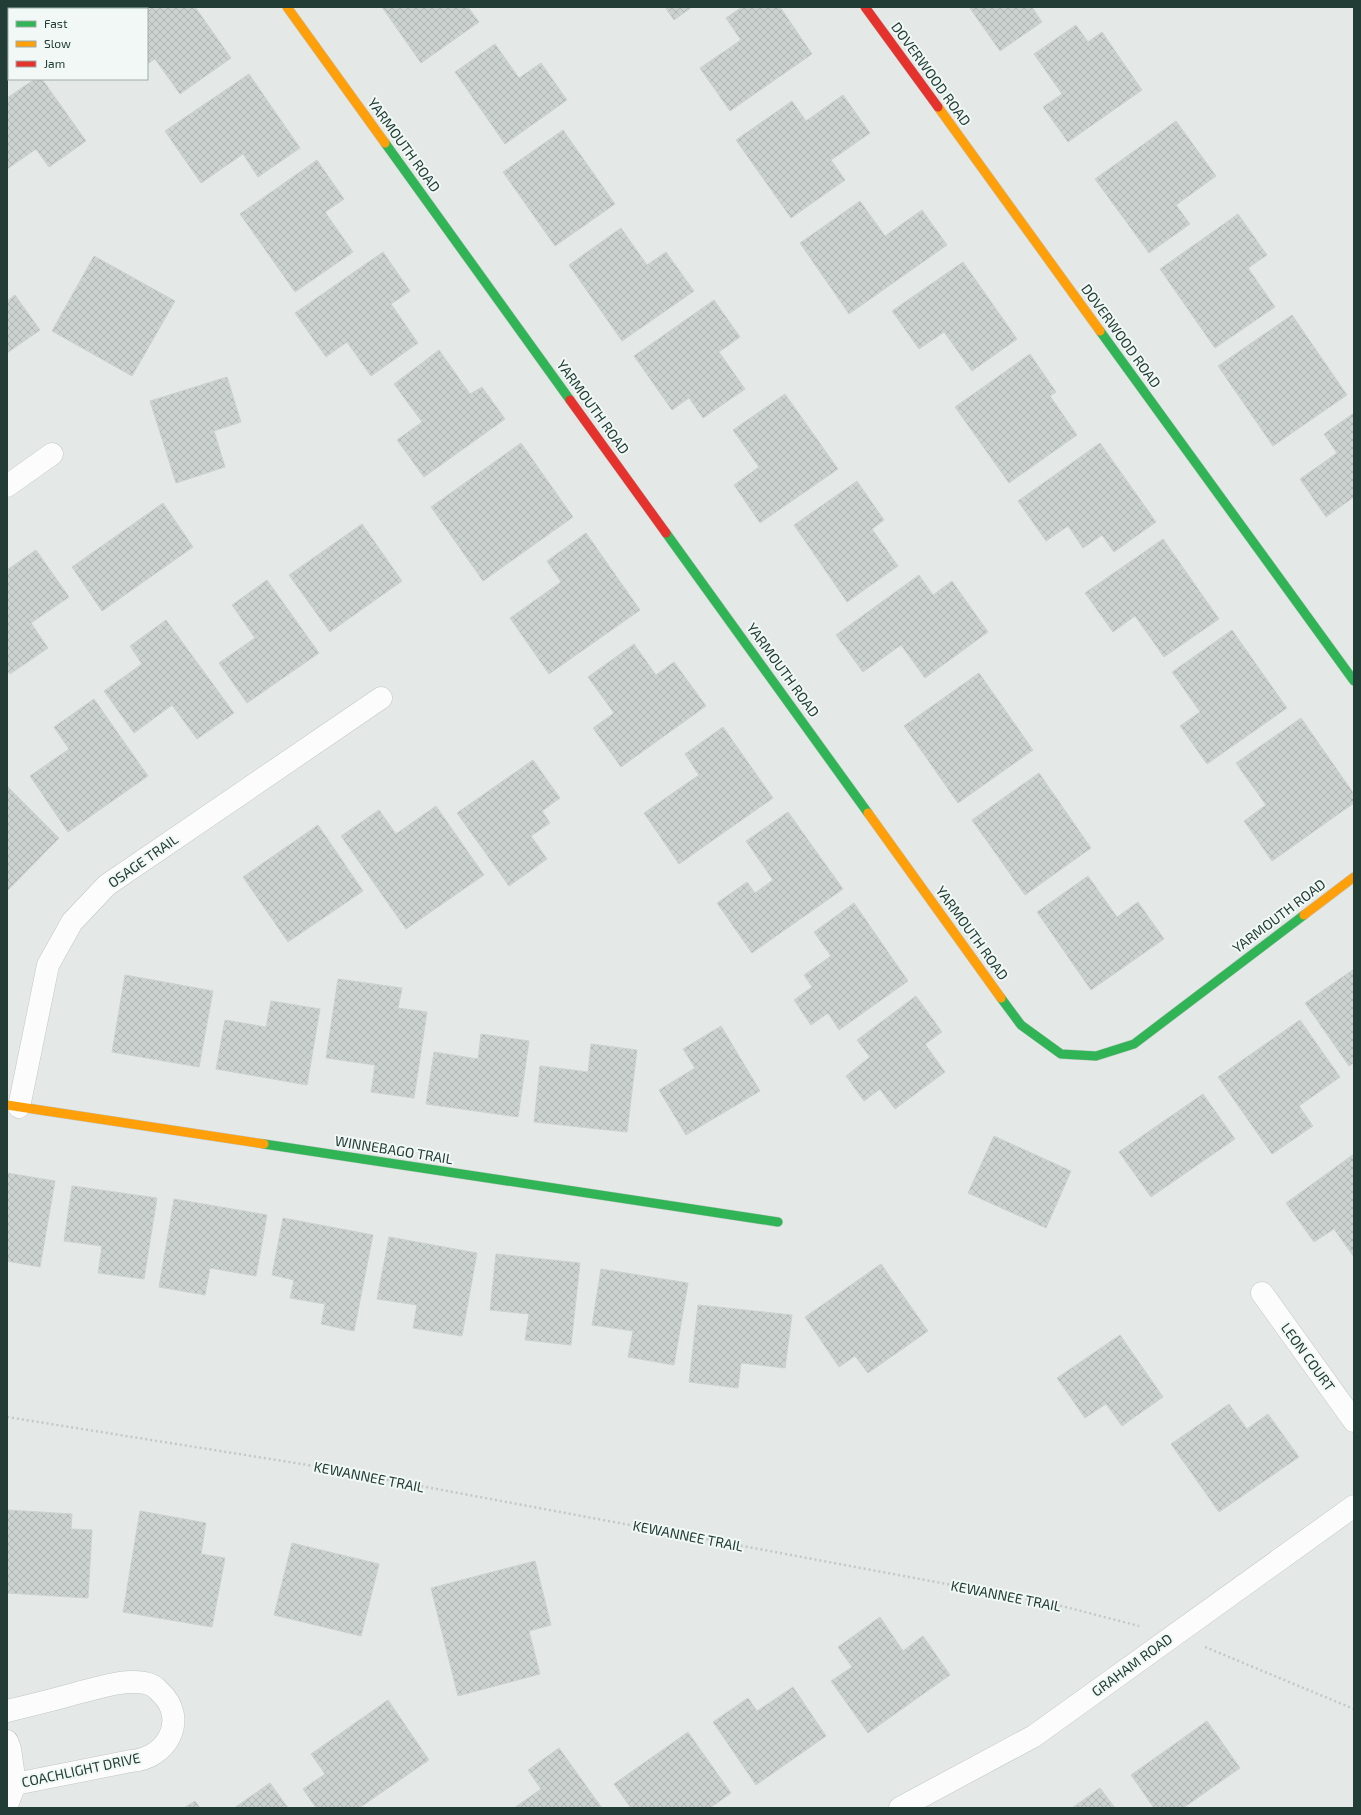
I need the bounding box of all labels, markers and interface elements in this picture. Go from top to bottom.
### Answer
legend [8,8,148,80]
text: Fast [44,16,68,30]
street label: DOVERWOOD ROAD [888,19,975,129]
text: Slow [44,36,71,50]
text: Jam [44,56,65,70]
street label: YARMOUTH ROAD [365,94,444,195]
street label: DOVERWOOD ROAD [1078,281,1165,391]
street label: YARMOUTH ROAD [554,356,633,457]
street label: YARMOUTH ROAD [744,619,823,720]
street label: OSAGE TRAIL [104,830,181,891]
street label: YARMOUTH ROAD [1229,875,1329,956]
street label: YARMOUTH ROAD [933,882,1012,983]
street label: WINNEBAGO TRAIL [334,1132,454,1167]
street label: LEON COURT [1278,1319,1339,1394]
street label: KEWANNEE TRAIL [312,1457,426,1496]
street label: KEWANNEE TRAIL [631,1516,745,1555]
street label: KEWANNEE TRAIL [949,1576,1063,1615]
street label: GRAHAM ROAD [1088,1630,1175,1700]
street label: COACHLIGHT DRIVE [20,1749,142,1790]

